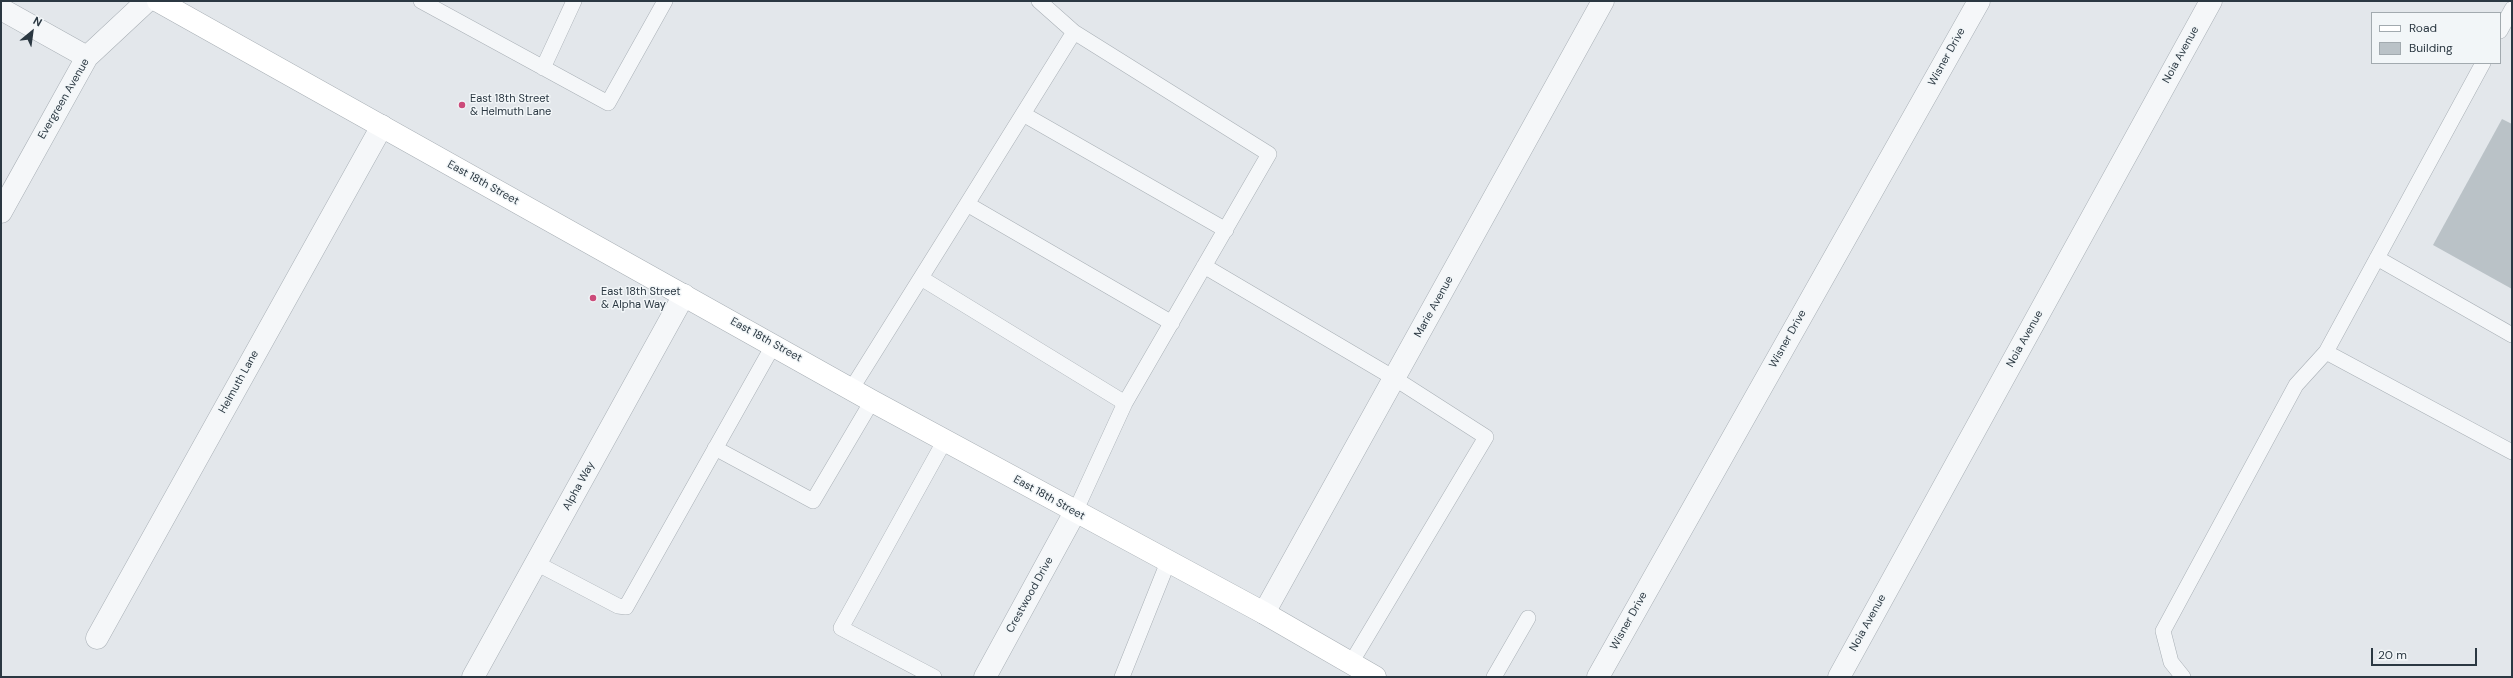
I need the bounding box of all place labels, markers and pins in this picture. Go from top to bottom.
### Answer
place label: East 18th Street & Helmuth Lane [470,92,551,118]
marker: East 18th Street & Helmuth Lane [457,100,467,110]
place label: East 18th Street & Alpha Way [601,285,681,311]
marker: East 18th Street & Alpha Way [588,293,598,303]

